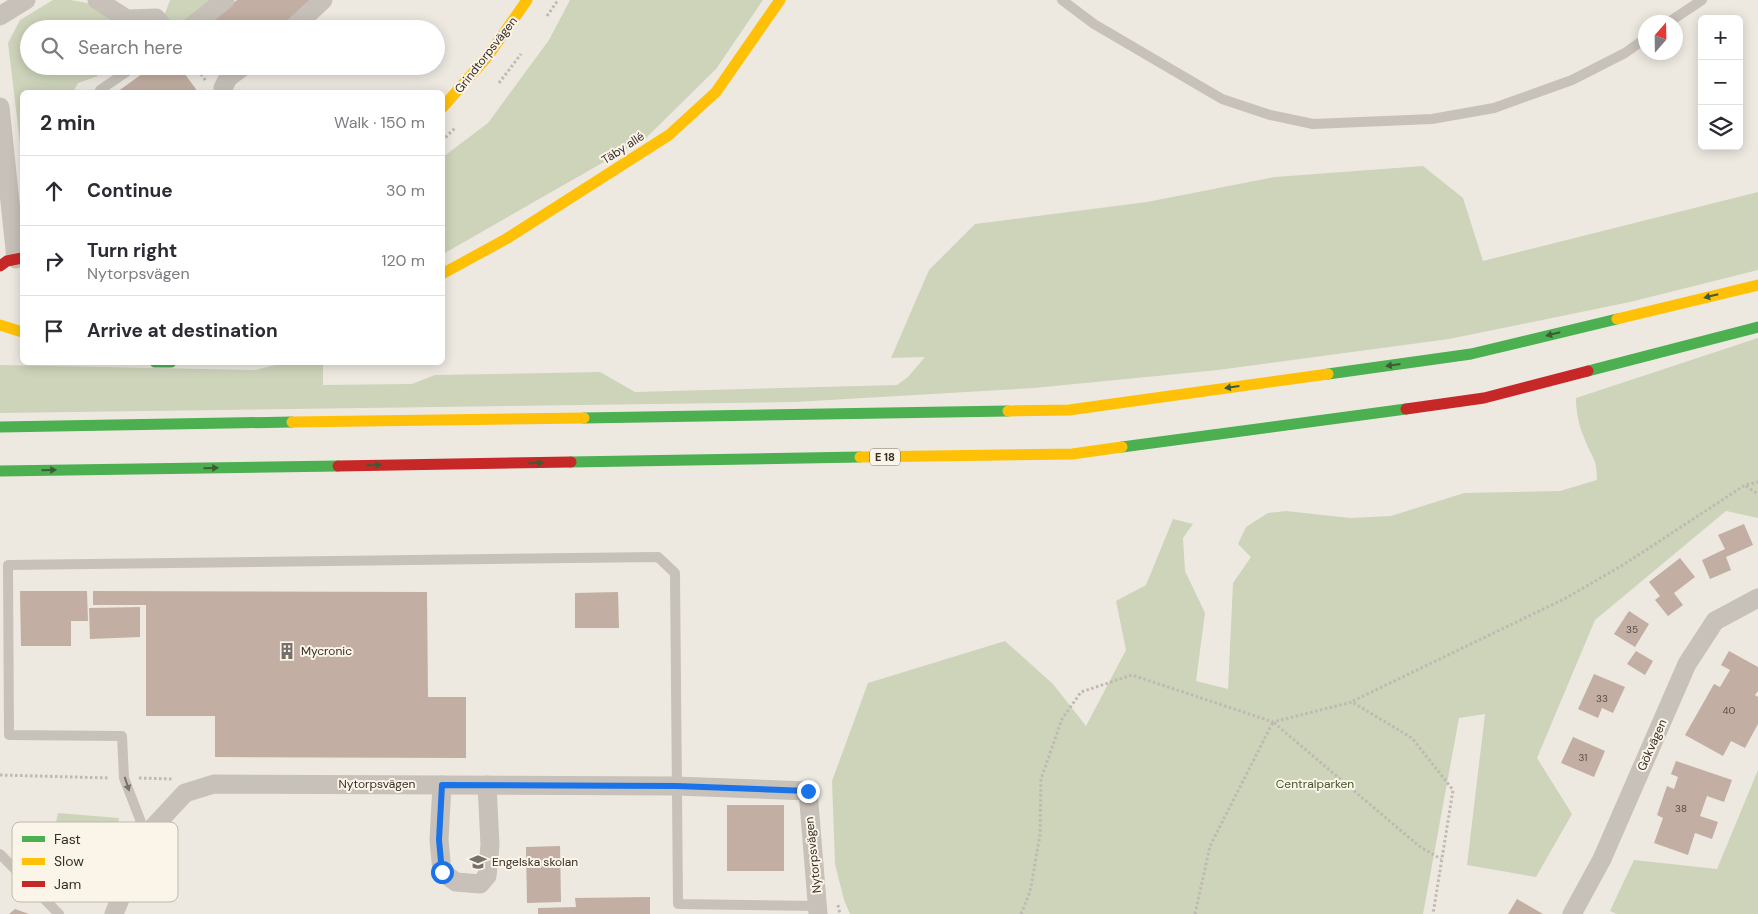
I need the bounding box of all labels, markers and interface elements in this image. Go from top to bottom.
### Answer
street label: Grindtorpsvägen [451,13,521,97]
north arrow [1638,15,1683,60]
map controls [1698,15,1743,150]
button: + [1698,15,1743,60]
search box [20,20,445,75]
icon: search [38,34,66,62]
text: Search here [78,35,183,60]
button: − [1698,60,1743,105]
button: layers [1698,105,1743,150]
text: 2 min [40,109,96,137]
text: Walk · 150 m [334,112,425,133]
street label: Täby allé [599,128,648,168]
icon: ahead [40,177,68,205]
text: Continue [87,178,173,203]
text: 30 m [386,180,425,201]
text: Turn right [87,238,177,263]
icon: right [40,247,68,275]
text: 120 m [381,250,425,271]
text: Nytorpsvägen [87,263,190,284]
one-way arrow [1703,292,1718,300]
icon: arrive [40,317,68,345]
text: Arrive at destination [87,318,278,343]
one-way arrow [1545,330,1560,338]
one-way arrow [1385,361,1401,369]
one-way arrow [1224,383,1240,391]
road number: E 18 [870,448,900,466]
one-way arrow [528,459,544,467]
one-way arrow [366,461,382,469]
one-way arrow [203,464,219,472]
one-way arrow [41,466,57,474]
house number: 35 [1626,623,1638,636]
building icon: Mycronic [277,641,297,661]
place label: Mycronic [301,643,352,659]
house number: 33 [1596,692,1608,705]
house number: 40 [1723,704,1736,717]
street label: Gökvägen [1634,717,1671,773]
house number: 31 [1579,751,1587,764]
street label: Nytorpsvägen [339,776,416,792]
park label: Centralparken [1276,776,1354,792]
one-way arrow [123,777,131,792]
route end [797,780,820,803]
house number: 38 [1675,802,1687,815]
street label: Nytorpsvägen [801,816,825,894]
legend [12,822,178,902]
text: Fast [54,830,81,848]
text: Slow [54,852,84,870]
school or university icon: Engelska skolan [468,852,488,872]
place label: Engelska skolan [492,854,578,870]
route start [431,861,454,884]
text: Jam [54,875,81,893]

